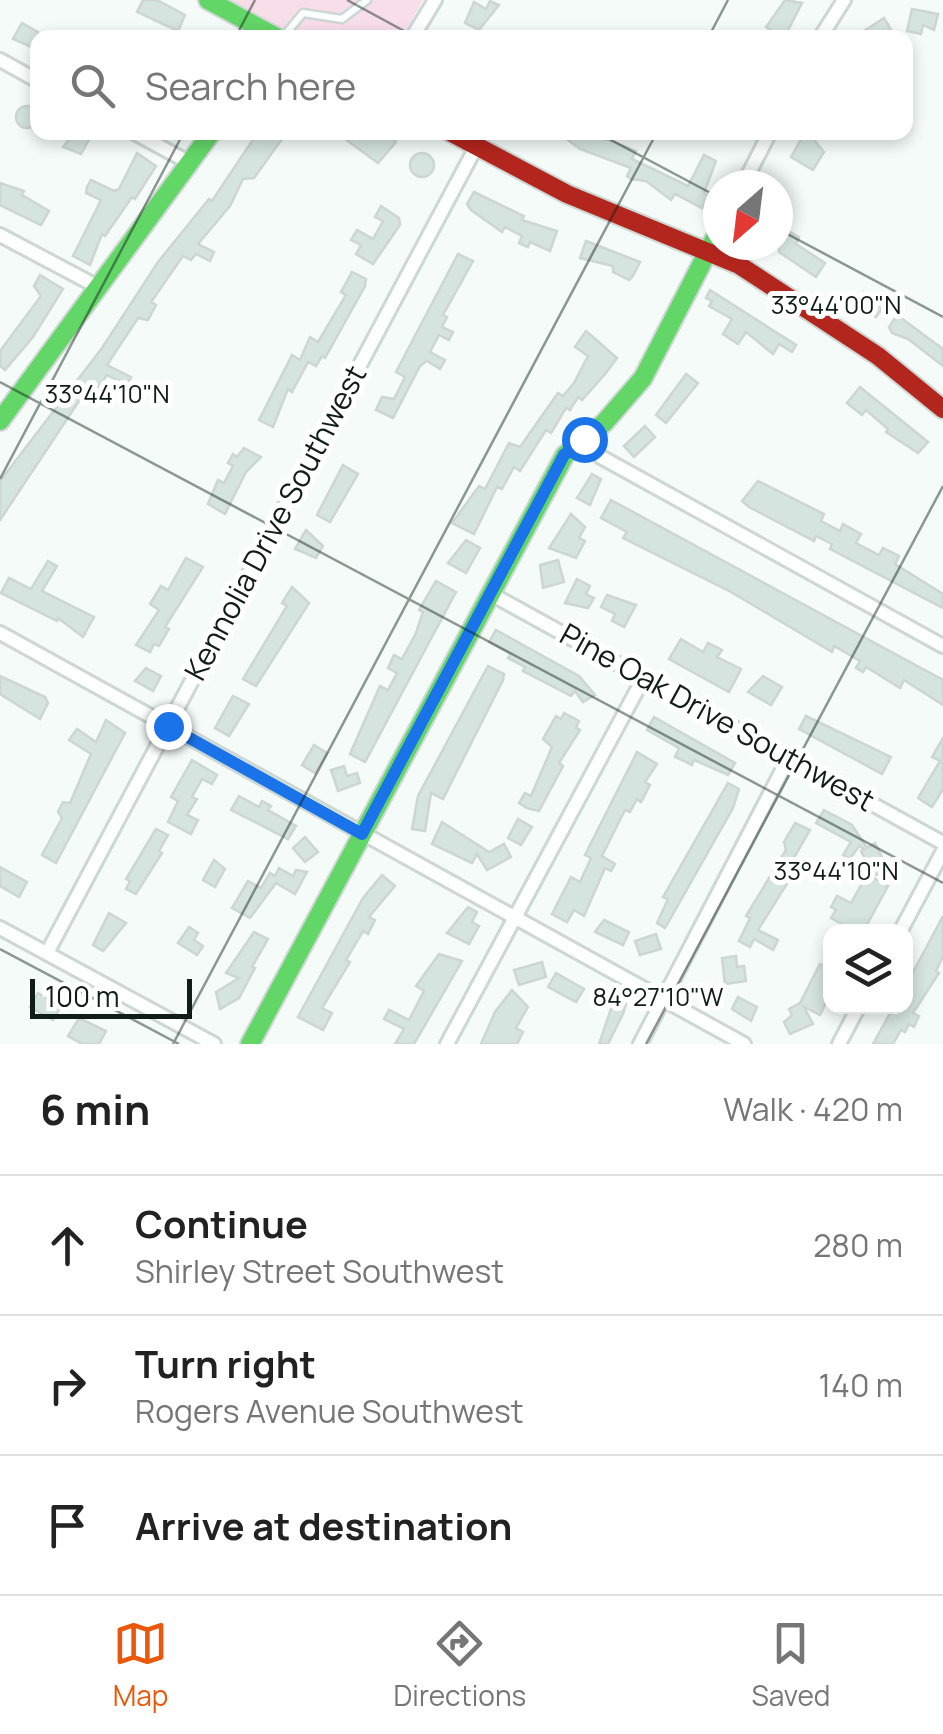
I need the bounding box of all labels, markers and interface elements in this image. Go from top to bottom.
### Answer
search box [30,30,913,140]
icon: search [65,58,120,113]
text: Search here [145,59,356,111]
north arrow [703,170,793,260]
text: 33°44'00"N [771,287,901,322]
street label: Kennolia Drive Southwest [174,358,375,687]
text: 33°44'10"N [44,376,170,411]
route start [562,417,608,463]
street label: Pine Oak Drive Southwest [553,613,882,820]
route end [146,704,192,750]
text: 33°44'10"N [773,853,899,888]
map controls [823,924,913,1014]
button: layers [823,924,913,1014]
scale bar [30,974,192,1018]
text: 100 m [45,977,119,1015]
text: 84°27'10"W [593,979,723,1014]
text: 6 min [40,1080,150,1138]
text: Walk · 420 m [723,1087,903,1131]
text: Continue [135,1197,308,1249]
icon: ahead [40,1218,95,1273]
text: 280 m [813,1223,903,1267]
text: Shirley Street Southwest [135,1249,504,1293]
text: Turn right [135,1337,316,1389]
icon: right [40,1358,95,1413]
text: 140 m [819,1363,903,1407]
text: Rogers Avenue Southwest [135,1389,524,1433]
icon: arrive [40,1498,95,1553]
text: Arrive at destination [135,1499,512,1551]
tab: Map [113,1616,168,1714]
tab: Directions [394,1616,526,1714]
tab: Saved [751,1616,830,1714]

